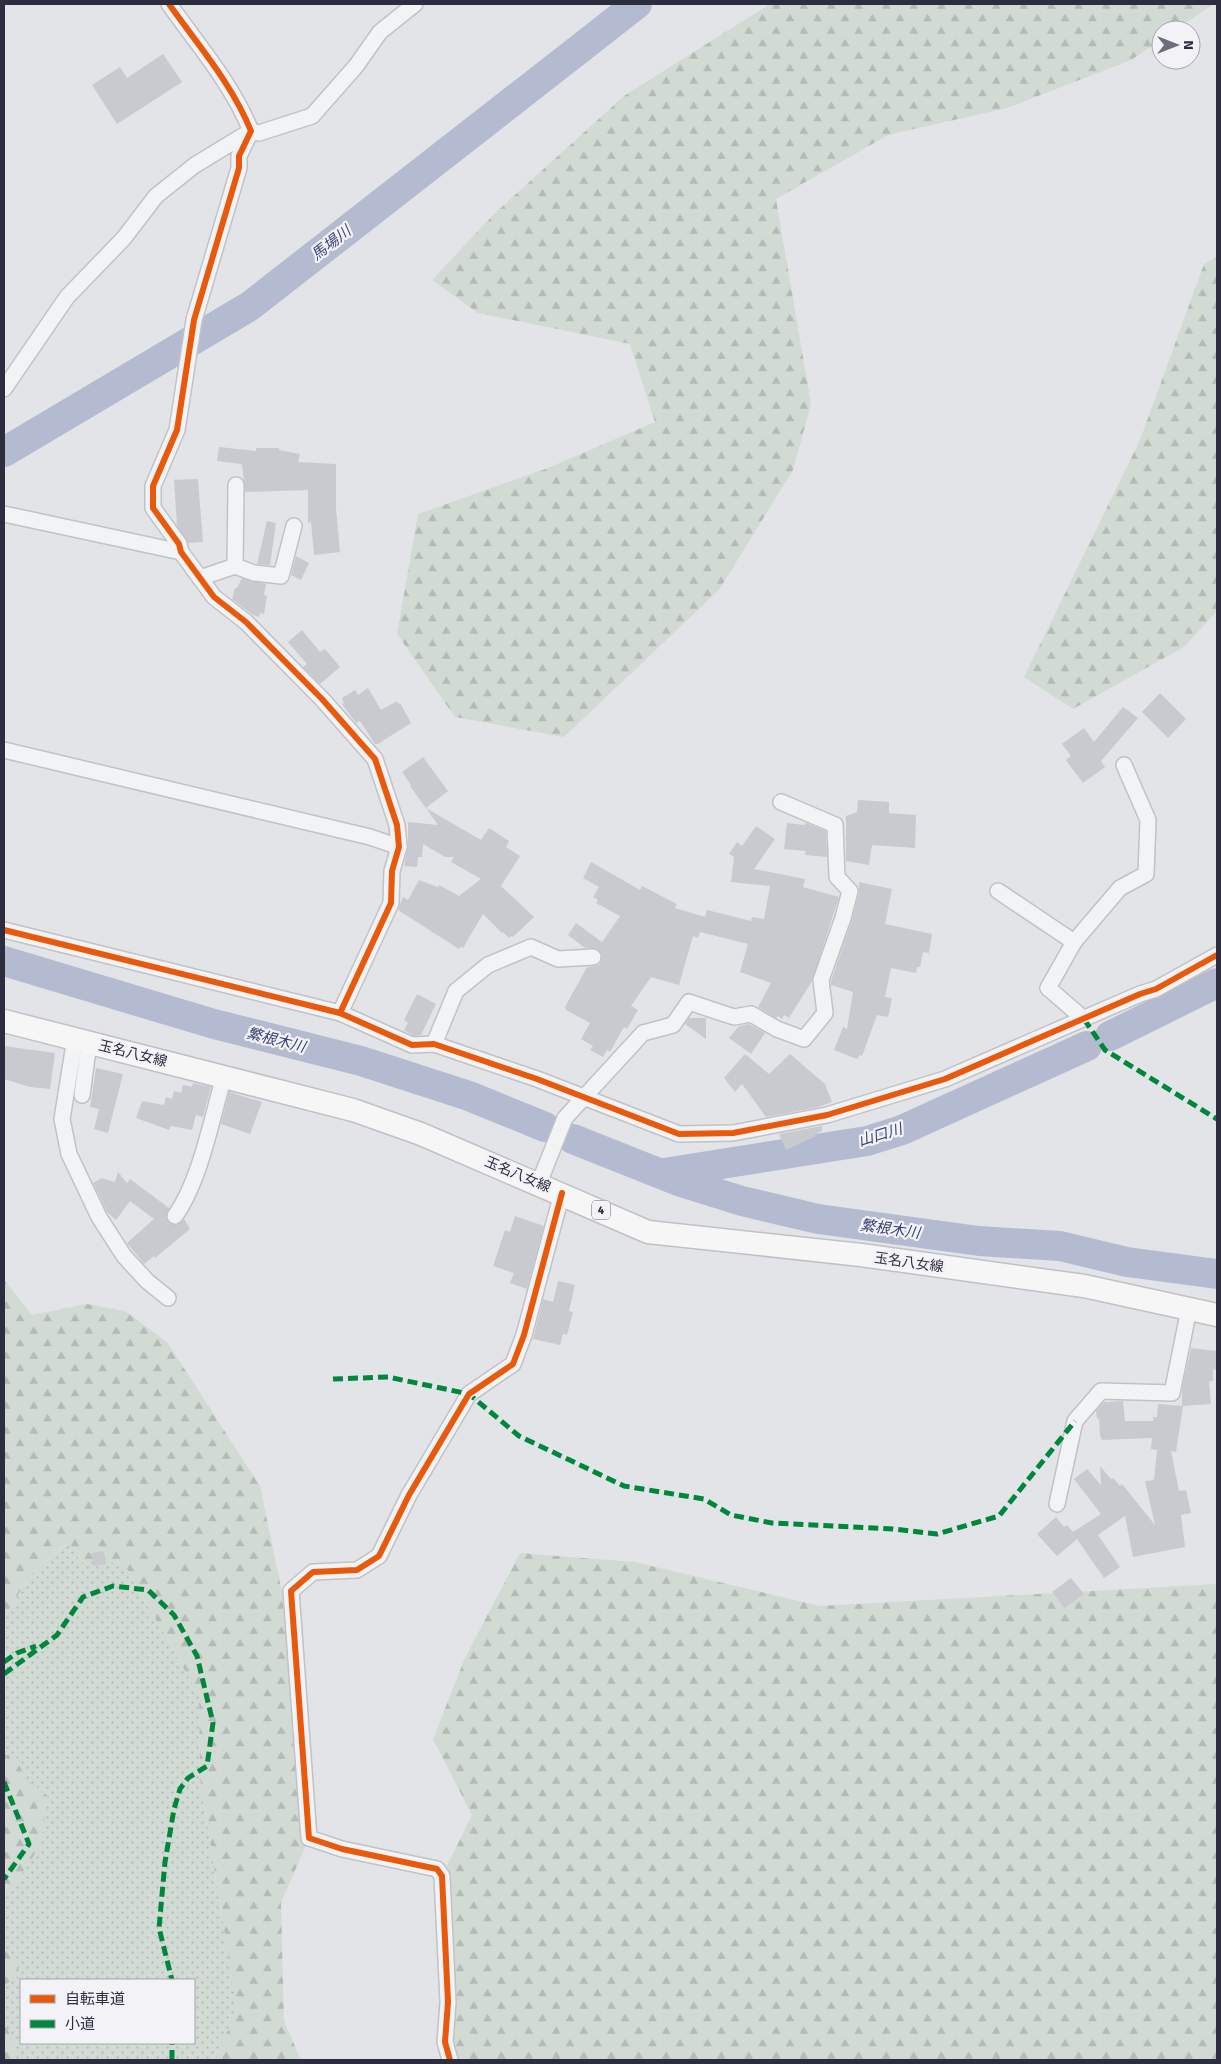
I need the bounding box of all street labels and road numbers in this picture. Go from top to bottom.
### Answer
street label: 玉名八女線 [97,1037,169,1070]
street label: 玉名八女線 [482,1153,553,1196]
road number: 4 [592,1200,610,1220]
street label: 玉名八女線 [873,1249,945,1276]

